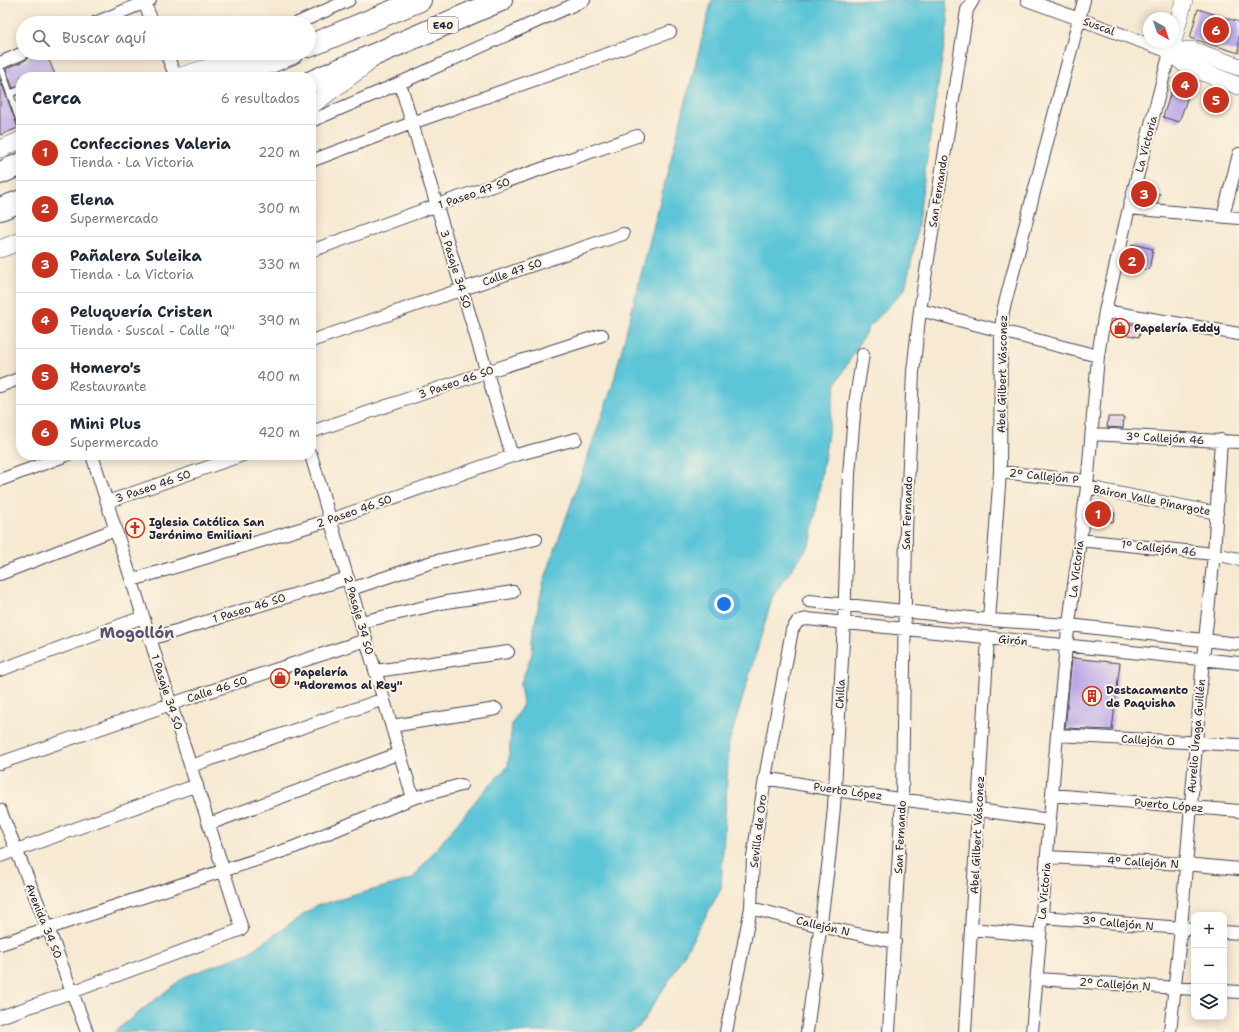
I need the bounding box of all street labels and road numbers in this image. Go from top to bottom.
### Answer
street label: Suscal [1081,14,1117,39]
road number: E40 [428,17,458,33]
street label: La Victoria [1132,114,1161,174]
street label: San Fernando [925,153,952,229]
street label: 1 Paseo 47 SO [436,174,512,213]
street label: 3 Pasaje 34 SO [436,228,475,310]
street label: Calle 47 SO [480,255,544,290]
street label: Abel Gilbert Vásconez [994,315,1011,433]
street label: 3 Paseo 46 SO [417,363,496,402]
street label: 3° Callejón 46 [1125,429,1205,448]
street label: 2° Callejón P [1008,465,1080,488]
street label: 3 Paseo 46 SO [114,467,193,506]
street label: San Fernando [899,476,916,550]
street label: Bairon Valle Pinargote [1092,482,1212,519]
street label: 2 Paseo 46 SO [315,492,394,531]
street label: 1° Callejón 46 [1121,537,1197,560]
street label: La Victoria [1066,539,1087,599]
street label: 2 Pasaje 34 SO [340,574,377,657]
street label: 1 Paseo 46 SO [211,590,288,627]
street label: Girón [998,632,1029,650]
street label: 1 Pasaje 34 SO [147,653,186,732]
street label: Calle 46 SO [185,673,249,706]
street label: Aurelio Úraga Guillén [1183,678,1209,794]
street label: Chilla [832,679,849,709]
street label: Callejón O [1121,732,1175,749]
street label: Abel Gilbert Vásconez [967,776,988,894]
street label: Puerto López [812,779,883,804]
street label: Sevilla de Oro [747,793,770,869]
street label: Puerto López [1134,795,1204,816]
street label: San Fernando [891,800,910,874]
street label: 4º Callejón N [1107,853,1179,872]
street label: La Victoria [1035,861,1054,920]
street label: Avenida 34 SO [22,882,65,961]
street label: Callejón N [795,913,851,940]
street label: 3º Callejón N [1082,913,1154,934]
street label: 2º Callejón N [1079,975,1151,994]

